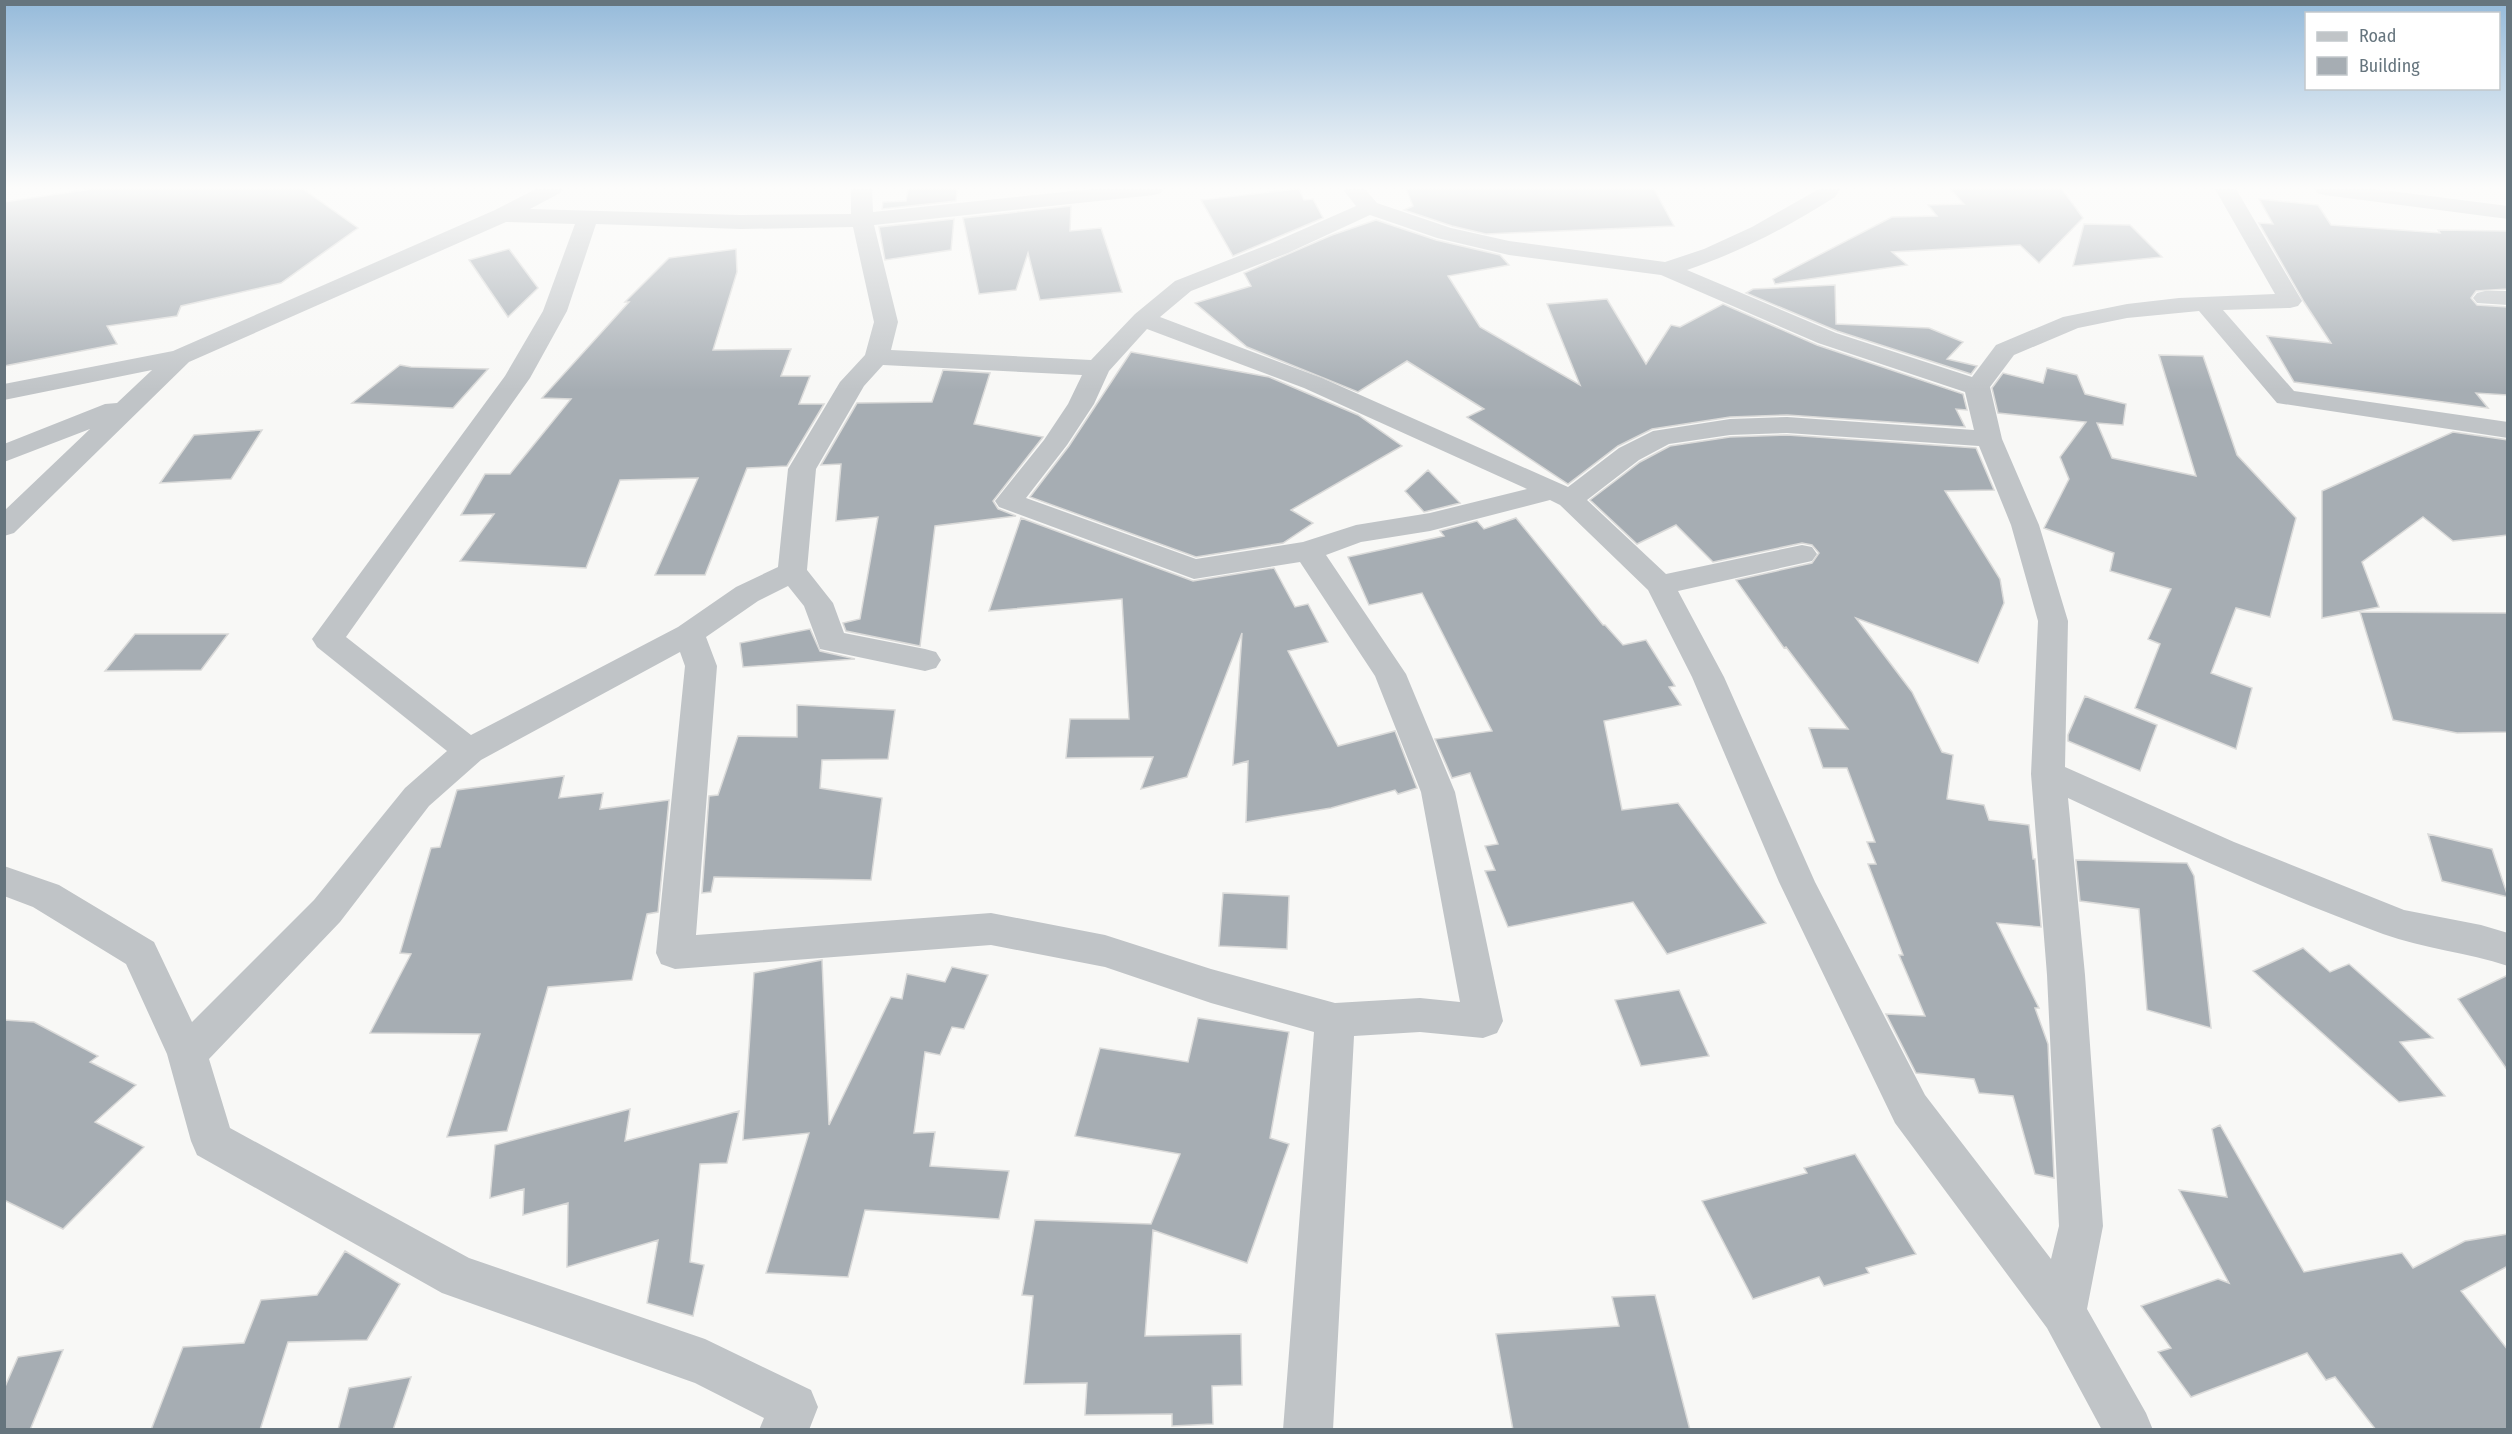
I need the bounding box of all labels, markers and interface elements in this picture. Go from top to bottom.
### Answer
legend [2305,12,2500,90]
text: Road [2359,25,2396,47]
text: Building [2359,55,2420,77]

